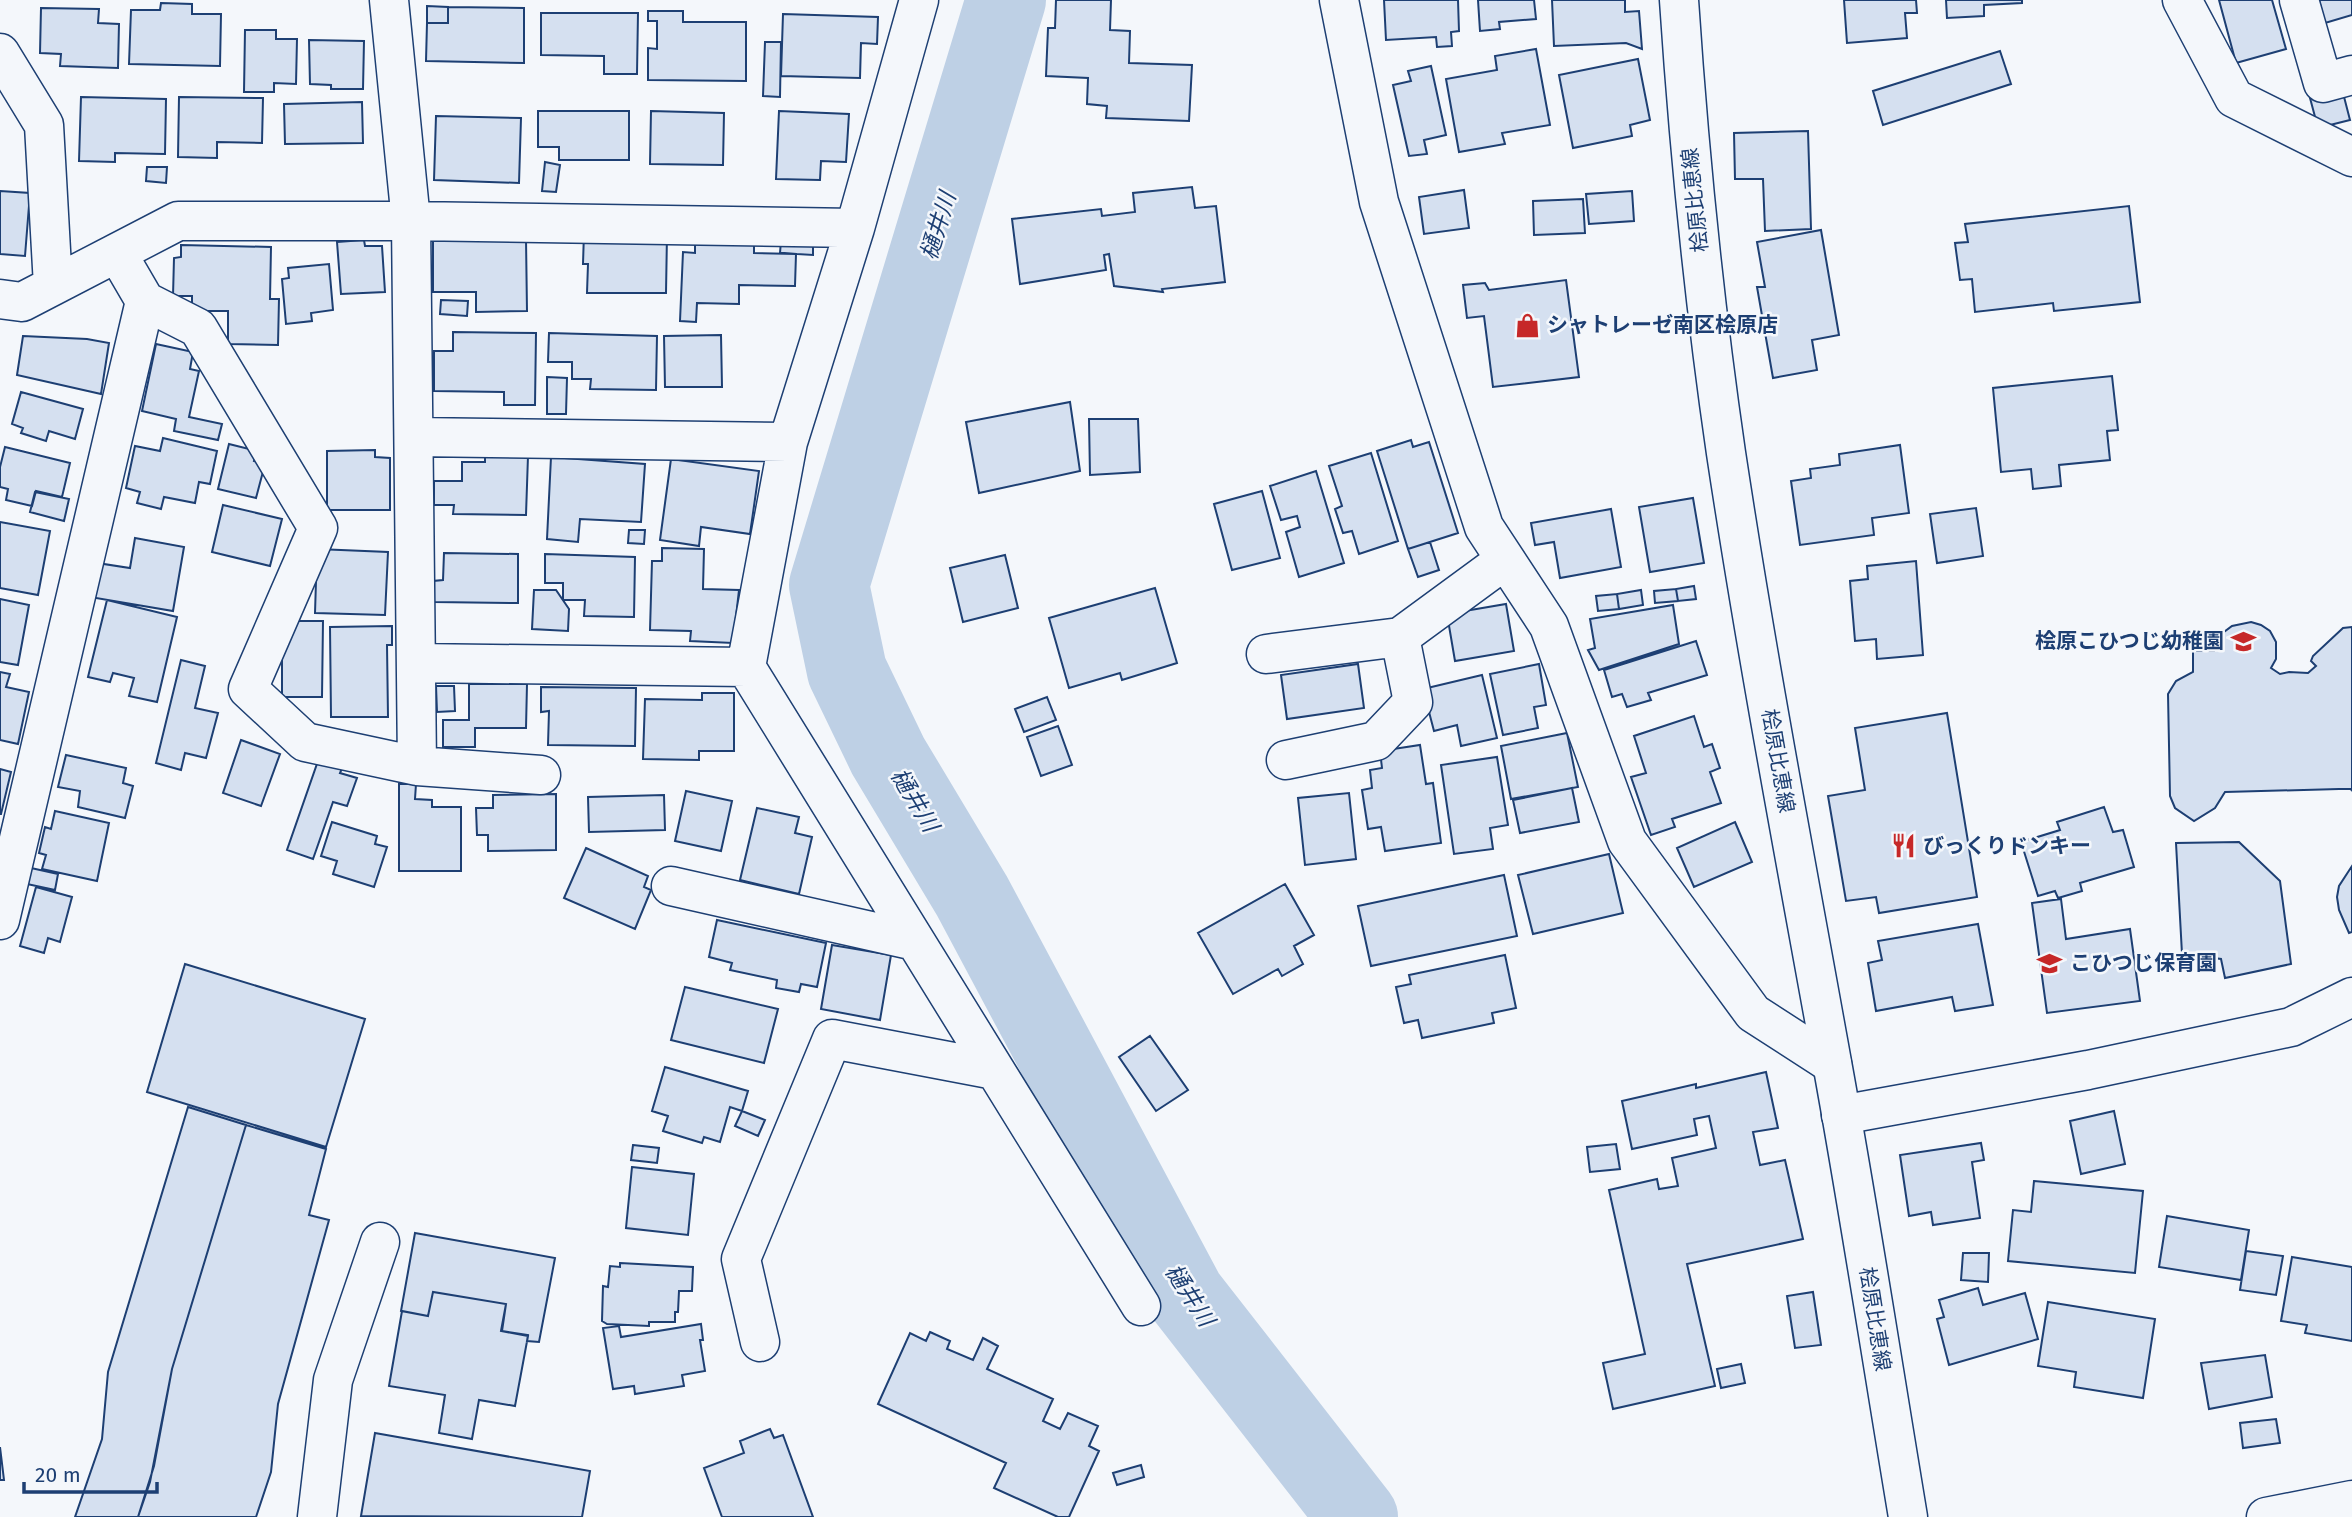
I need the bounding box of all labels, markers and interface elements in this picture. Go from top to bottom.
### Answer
street label: 桧原比恵線 [1677,146,1713,254]
water label: 樋井川 [915,186,962,263]
shop icon: シャトレーゼ南区桧原店 [1513,311,1541,339]
place label: シャトレーゼ南区桧原店 [1547,312,1778,338]
school or university icon: 桧原こひつじ幼稚園 [2230,627,2258,655]
place label: 桧原こひつじ幼稚園 [2035,628,2224,654]
street label: 桧原比恵線 [1756,707,1800,815]
water label: 樋井川 [885,763,946,839]
restaurant icon: びっくりドンキー [1889,832,1917,860]
place label: びっくりドンキー [1923,833,2091,859]
school or university icon: こひつじ保育園 [2036,949,2064,977]
place label: こひつじ保育園 [2070,950,2217,976]
water label: 樋井川 [1159,1258,1222,1334]
street label: 桧原比恵線 [1854,1265,1896,1373]
scale bar [24,1450,158,1494]
text: 20 m [35,1462,81,1488]

